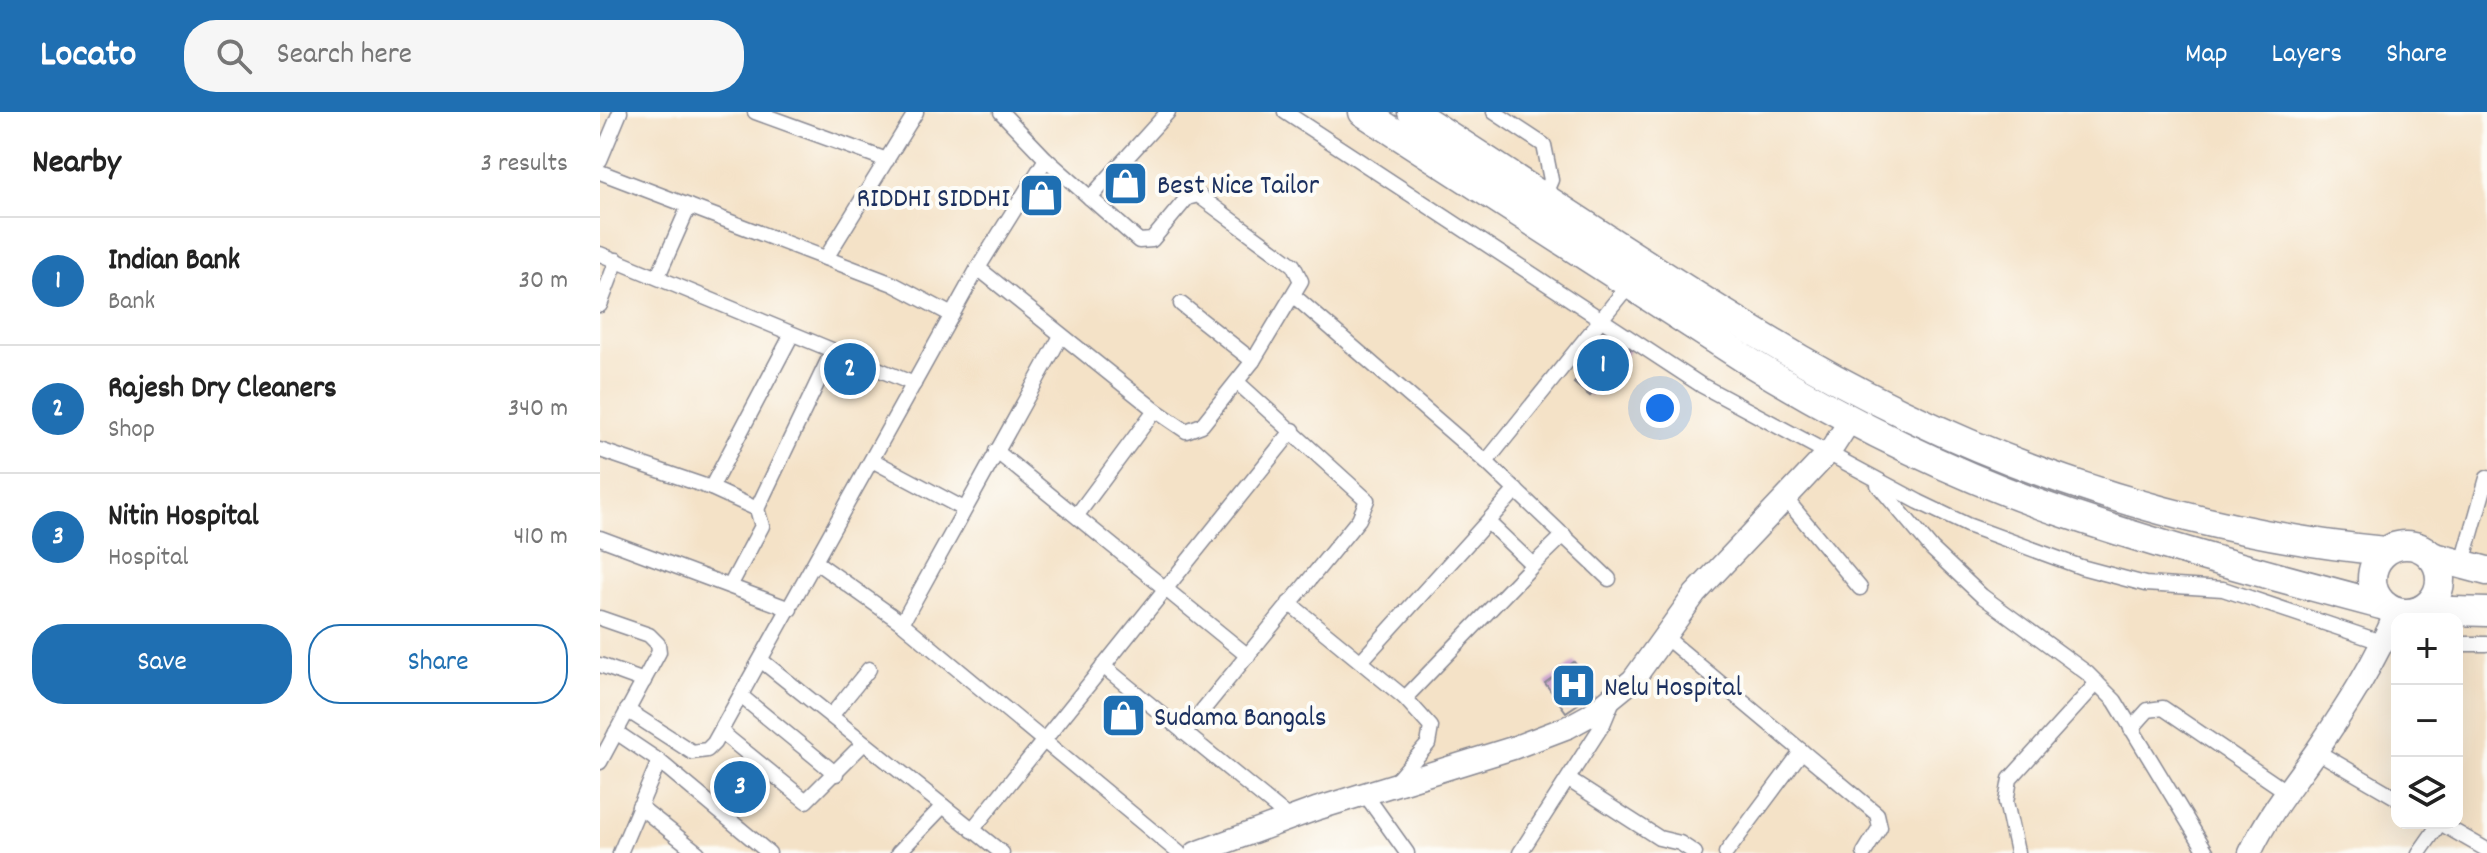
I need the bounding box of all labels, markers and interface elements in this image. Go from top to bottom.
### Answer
search box [184,20,744,92]
text: Locato [40,29,136,84]
icon: search [212,34,256,78]
text: Search here [276,35,412,78]
text: Map [2185,36,2228,76]
text: Layers [2272,36,2342,76]
text: Share [2386,36,2447,76]
text: Nearby [32,140,121,189]
text: 3 results [481,146,568,183]
shop icon: Best Nice Tailor [1102,159,1150,207]
place label: Best Nice Tailor [1157,168,1320,208]
shop icon: RIDDHI SIDDHI [1017,172,1065,220]
place label: RIDDHI SIDDHI [856,181,1010,221]
text: Indian Bank [108,241,240,284]
text: 1 [55,263,61,300]
text: 30 m [518,263,568,300]
text: Bank [108,284,155,321]
pin: 1 [1577,335,1629,395]
pin: 2 [824,339,876,399]
text: Rajesh Dry Cleaners [108,369,337,412]
your location [1640,388,1680,428]
text: 2 [52,391,64,428]
text: 340 m [508,391,568,428]
text: Shop [108,412,155,449]
text: Nitin Hospital [108,497,259,540]
text: 3 [52,519,64,556]
text: 410 m [514,519,568,556]
text: Hospital [108,540,189,577]
map controls [2391,613,2463,829]
button: + [2391,613,2463,685]
button: Save [32,624,292,704]
button: Share [308,624,568,704]
hospital icon: Nelu Hospital [1549,661,1597,709]
place label: Nelu Hospital [1604,670,1742,710]
button: − [2391,685,2463,757]
shop icon: Sudama Bangals [1099,691,1147,739]
place label: Sudama Bangals [1154,700,1327,740]
pin: 3 [714,757,766,817]
button: layers [2391,757,2463,829]

